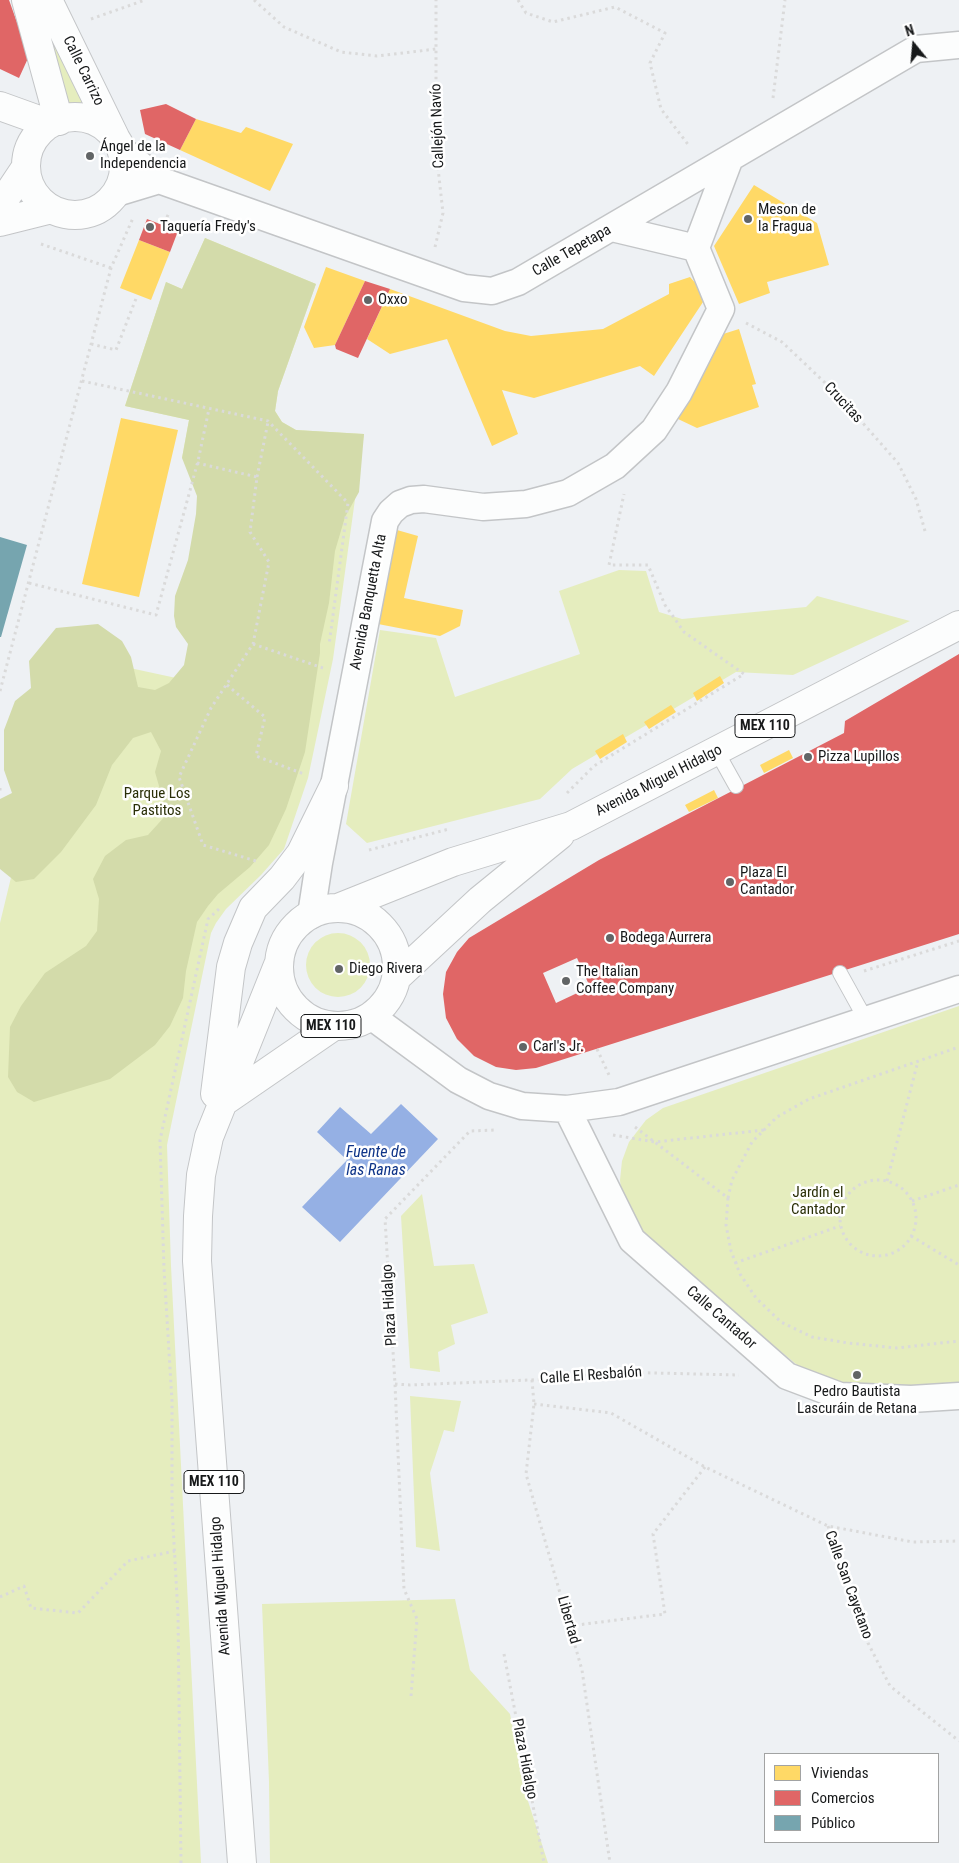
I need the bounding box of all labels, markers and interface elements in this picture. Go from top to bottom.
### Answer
north arrow [889,20,939,70]
text: N [903,22,916,40]
street label: Calle Carrizo [58,33,108,109]
street label: Callejón Navío [428,83,448,169]
place label: Ángel de la Independencia [100,138,186,173]
marker: Ángel de la Independencia [84,150,96,162]
place label: Meson de la Fragua [758,201,816,236]
marker: Meson de la Fragua [742,213,754,225]
place label: Taquería Fredy's [160,218,256,236]
marker: Taquería Fredy's [144,221,156,233]
street label: Calle Tepetapa [529,221,615,281]
place label: Oxxo [378,291,408,309]
marker: Oxxo [362,294,374,306]
street label: Crucitas [820,379,866,427]
street label: Avenida Banquetta Alta [347,533,391,671]
road number: MEX 110 [735,714,795,738]
street label: Avenida Miguel Hidalgo [593,741,725,821]
place label: Pizza Lupillos [818,748,900,766]
marker: Pizza Lupillos [802,751,814,763]
park label: Parque Los Pastitos [124,785,190,820]
place label: Plaza El Cantador [740,864,794,899]
marker: Plaza El Cantador [724,876,736,888]
place label: Bodega Aurrera [620,929,712,947]
marker: Bodega Aurrera [604,932,616,944]
place label: Diego Rivera [349,960,423,978]
marker: Diego Rivera [333,963,345,975]
place label: The Italian Coffee Company [576,963,674,998]
marker: The Italian Coffee Company [560,975,572,987]
road number: MEX 110 [301,1014,361,1038]
place label: Carl's Jr. [533,1038,584,1056]
marker: Carl's Jr. [517,1041,529,1053]
water label: Fuente de las Ranas [346,1143,406,1181]
park label: Jardín el Cantador [791,1184,845,1219]
street label: Plaza Hidalgo [379,1264,401,1346]
street label: Calle Cantador [682,1283,760,1353]
street label: Calle El Resbalón [539,1363,643,1389]
marker: Pedro Bautista Lascuráin de Retana [851,1369,863,1381]
place label: Pedro Bautista Lascuráin de Retana [797,1383,917,1418]
road number: MEX 110 [184,1470,244,1494]
street label: Avenida Miguel Hidalgo [207,1516,235,1656]
street label: Calle San Cayetano [820,1528,876,1642]
street label: Libertad [553,1594,583,1646]
street label: Plaza Hidalgo [507,1717,541,1801]
legend [764,1753,939,1843]
text: Viviendas [811,1764,868,1782]
text: Comercios [811,1789,875,1807]
text: Público [811,1814,855,1832]

